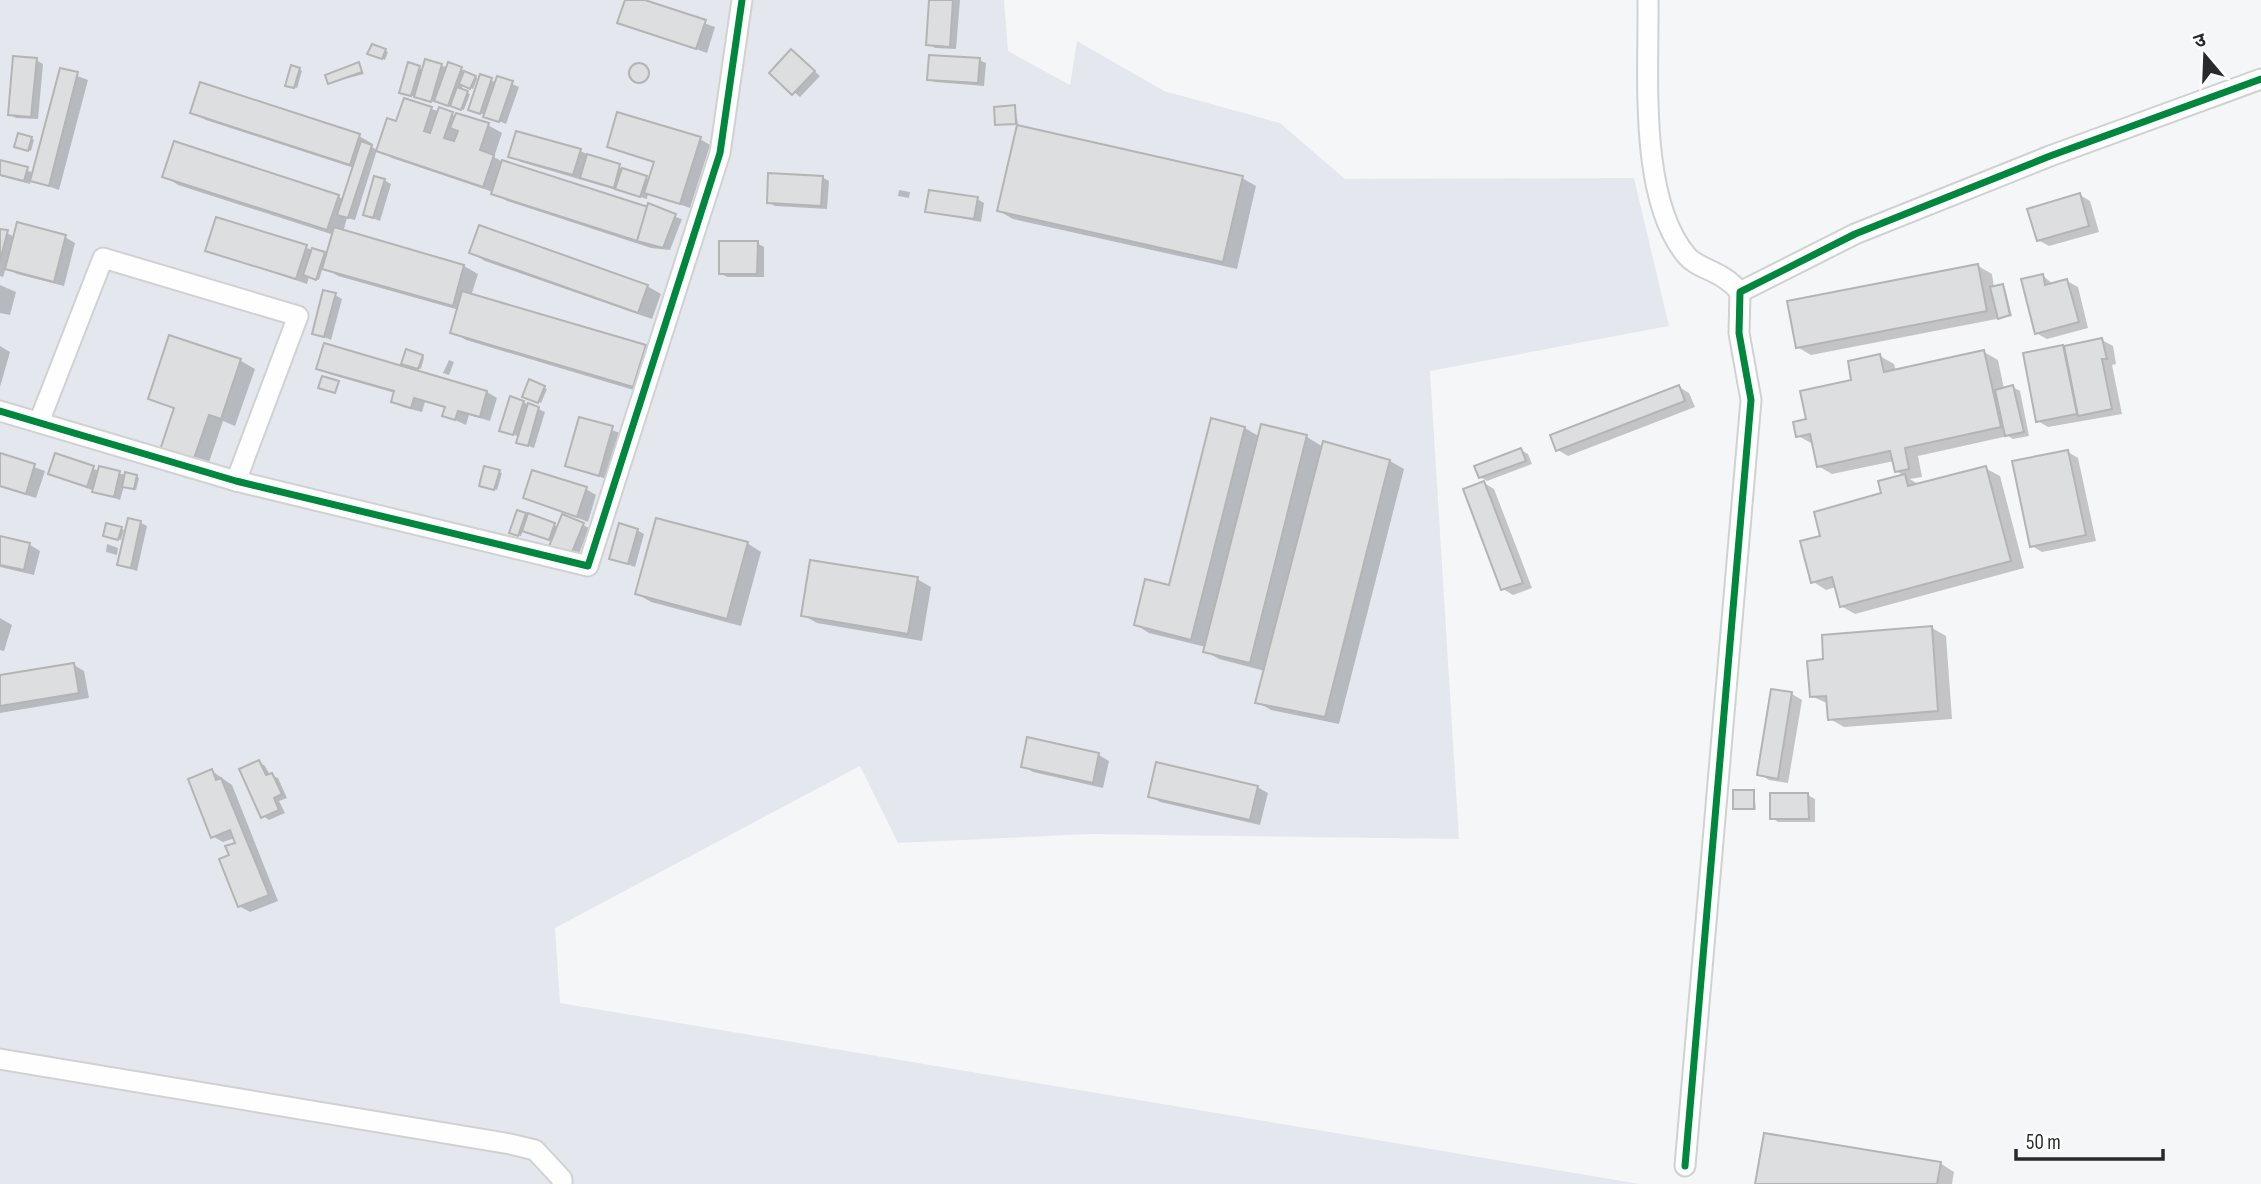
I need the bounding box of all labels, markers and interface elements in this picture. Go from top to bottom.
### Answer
north arrow [2170,21,2240,91]
text: उ [2191,28,2210,54]
scale bar [2016,1118,2163,1162]
text: 50 m [2026,1130,2061,1155]

